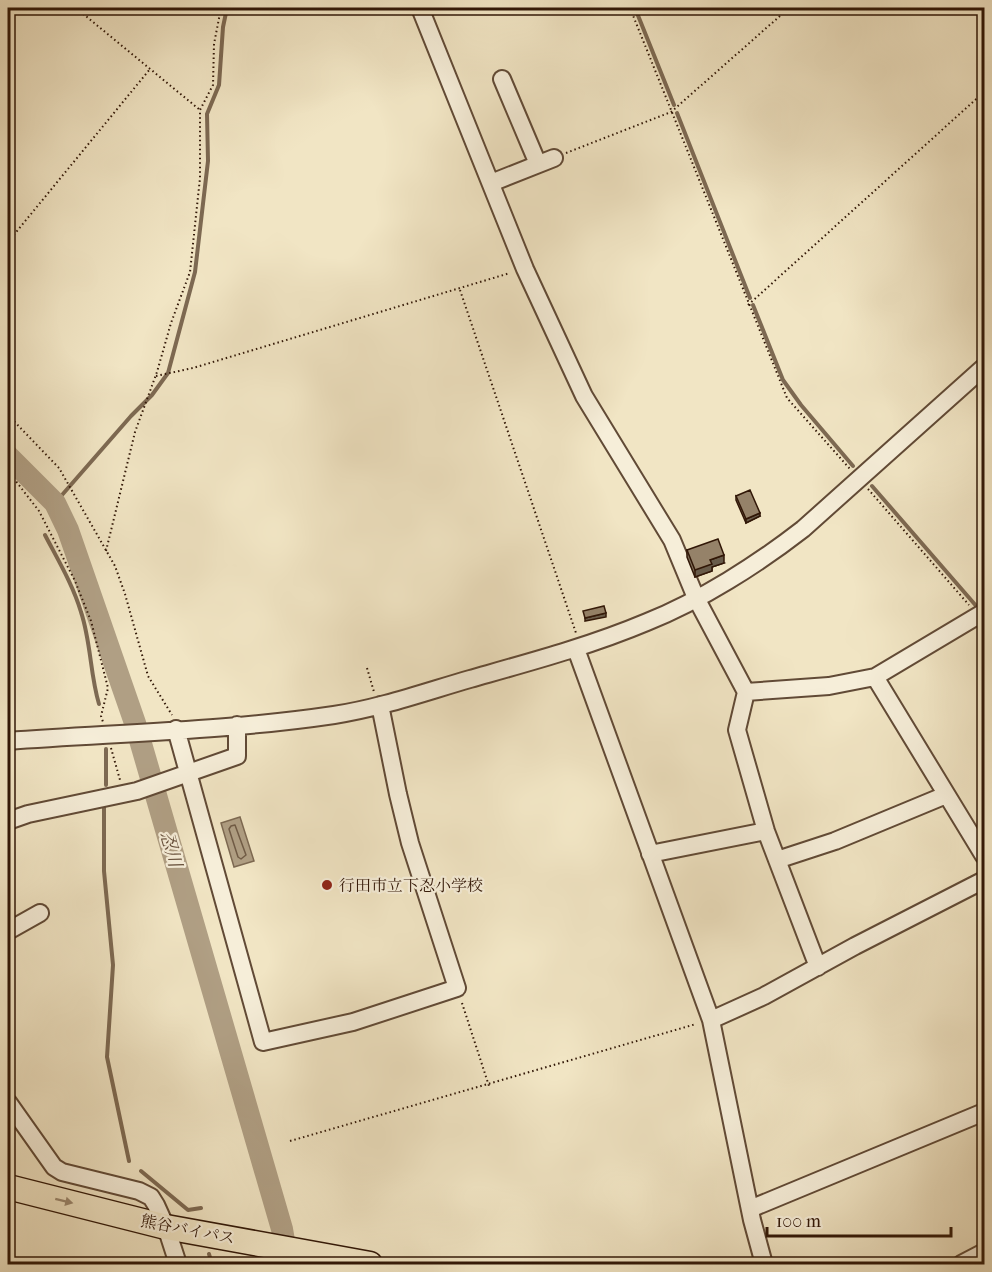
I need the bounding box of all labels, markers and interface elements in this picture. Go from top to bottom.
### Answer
water label: 忍川 [155,829,186,871]
place label: 行田市立下忍小学校 [339,876,483,895]
marker: 行田市立下忍小学校 [320,878,334,892]
one-way arrow [55,1197,73,1207]
scale bar [767,1200,952,1238]
street label: 熊谷バイパス [139,1211,237,1248]
text: 100 m [776,1211,821,1232]

